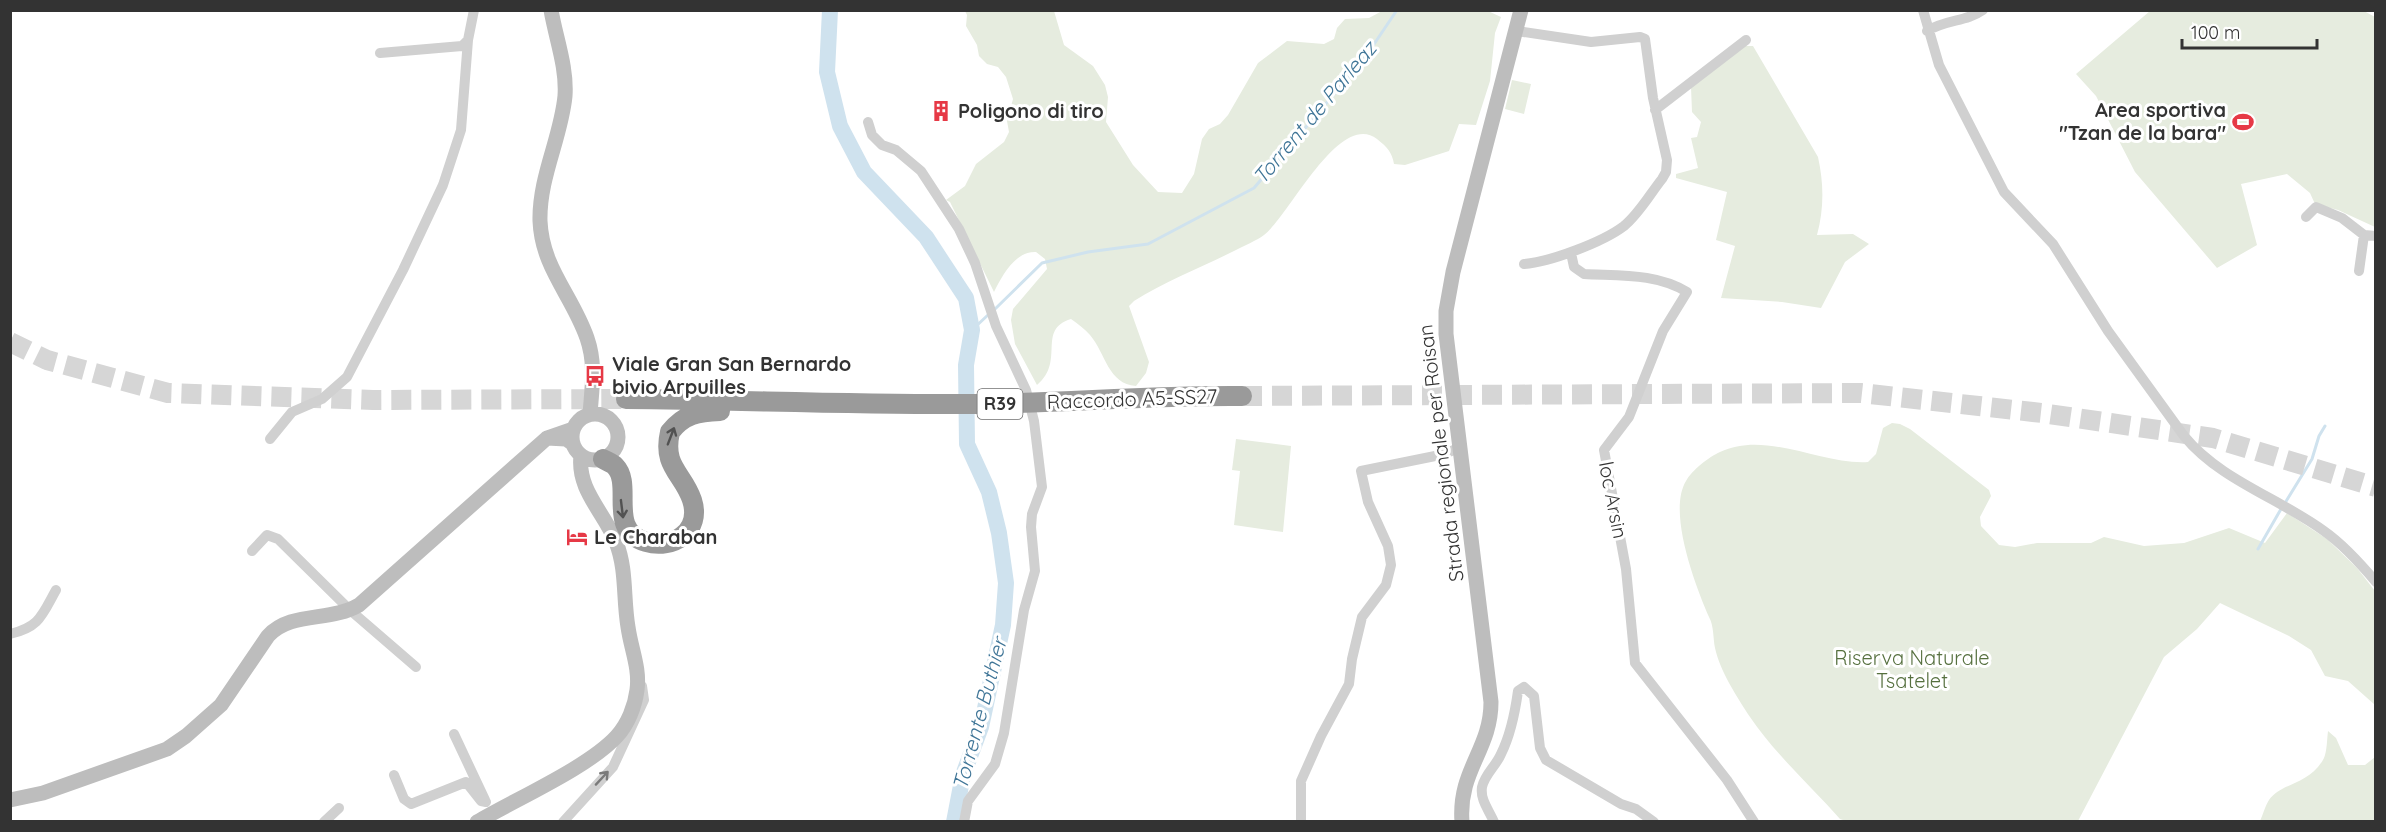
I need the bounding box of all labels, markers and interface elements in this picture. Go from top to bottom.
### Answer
scale bar [2182,12,2317,50]
text: 100 m [2191,21,2240,44]
water label: Torrent de Parleaz [1247,34,1383,189]
place label: Area sportiva "Tzan de la bara" [2059,97,2226,145]
place label: Poligono di tiro [958,98,1104,123]
building icon: Poligono di tiro [929,99,953,123]
sports icon: Area sportiva "Tzan de la bara" [2231,110,2255,134]
street label: Strada regionale per Roisan [1412,323,1469,583]
place label: Viale Gran San Bernardo bivio Arpuilles [612,351,851,399]
bus stop icon: Viale Gran San Bernardo bivio Arpuilles [583,364,607,388]
street label: Raccordo A5-SS27 [1046,383,1218,414]
road number: R39 [978,389,1022,419]
one-way arrow [666,427,677,445]
street label: loc Arsin [1594,459,1633,541]
one-way arrow [617,499,628,518]
place label: Le Charaban [594,524,718,549]
hotel icon: Le Charaban [565,525,589,549]
water label: Torrente Buthier [946,632,1013,793]
park label: Riserva Naturale Tsatelet [1834,645,1990,693]
one-way arrow [595,771,609,786]

